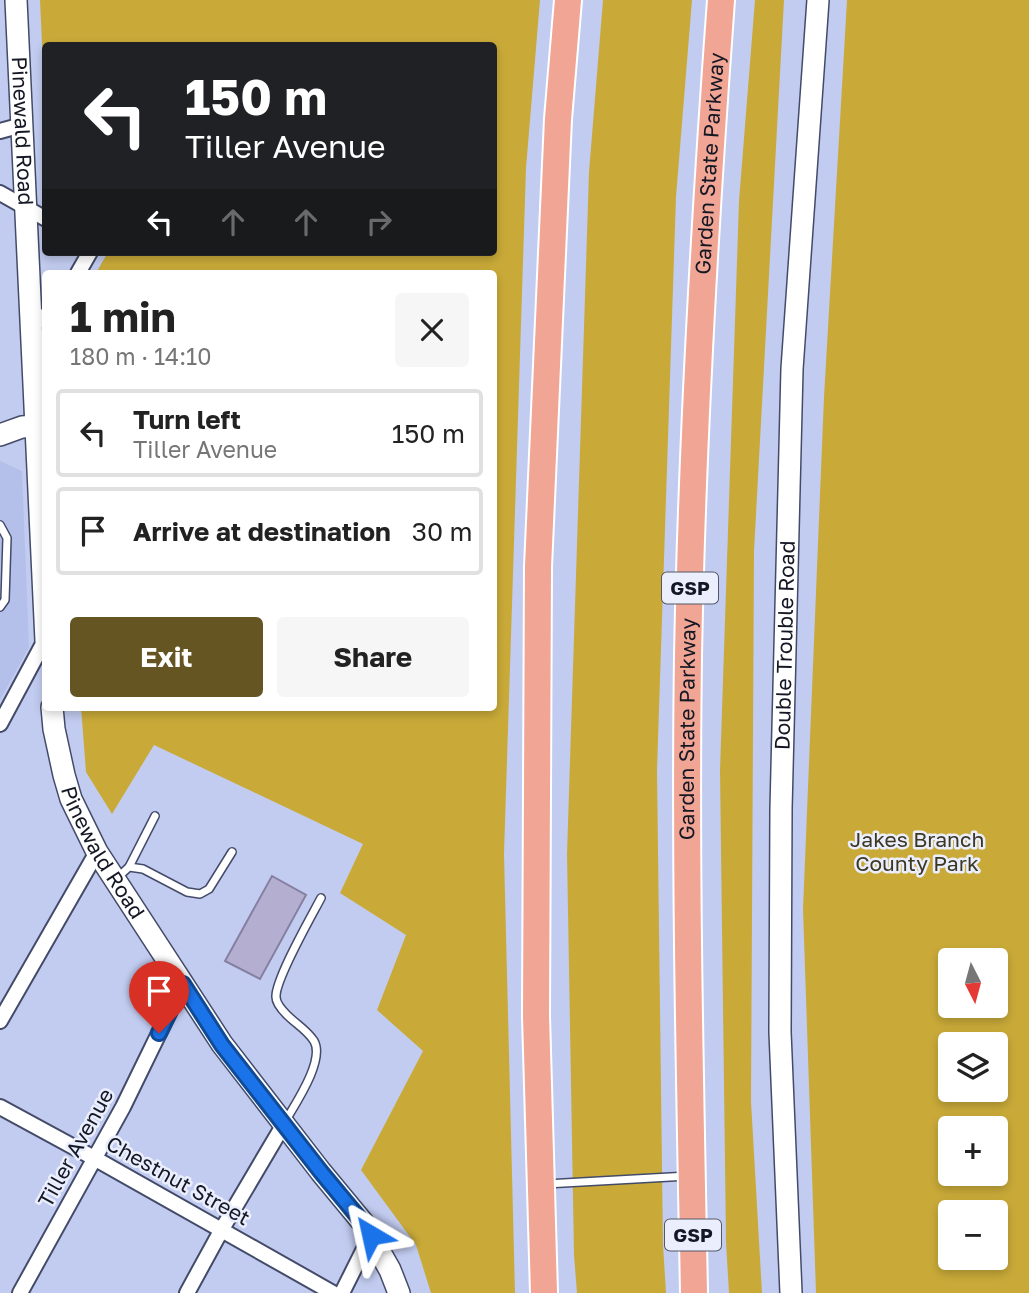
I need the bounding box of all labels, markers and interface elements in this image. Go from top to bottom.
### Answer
street label: Garden State Parkway [689,51,729,275]
street label: Pinewald Road [7,56,40,206]
text: 150 m [185,67,327,126]
icon: left [70,70,161,161]
text: Tiller Avenue [185,127,386,165]
icon: left [141,203,179,241]
icon: ahead [214,203,252,241]
icon: ahead [287,203,325,241]
icon: right [360,203,398,241]
text: 1 min [70,291,176,341]
button: close [395,293,469,367]
text: 180 m · 14:10 [70,342,211,370]
text: Turn left [133,404,241,435]
icon: left [74,414,112,452]
text: 150 m [392,418,465,449]
text: Tiller Avenue [133,435,277,463]
icon: arrive [74,512,112,550]
text: Arrive at destination [133,516,391,547]
text: 30 m [412,516,473,547]
street label: Double Trouble Road [768,540,800,750]
road number: GSP [662,572,718,604]
button: Exit [70,617,263,697]
button: Share [277,617,469,697]
street label: Garden State Parkway [673,617,701,840]
street label: Pinewald Road [56,783,151,923]
park label: Jakes Branch County Park [850,826,984,876]
north arrow [938,948,1008,1018]
map controls [938,948,1008,1270]
pin [129,961,189,1033]
icon: arrive [140,972,178,1010]
button: layers [938,1032,1008,1102]
street label: Tiller Avenue [32,1084,118,1211]
button: + [938,1116,1008,1186]
street label: Chestnut Street [102,1130,255,1230]
position arrow [334,1198,408,1272]
button: − [938,1200,1008,1270]
road number: GSP [665,1219,721,1250]

